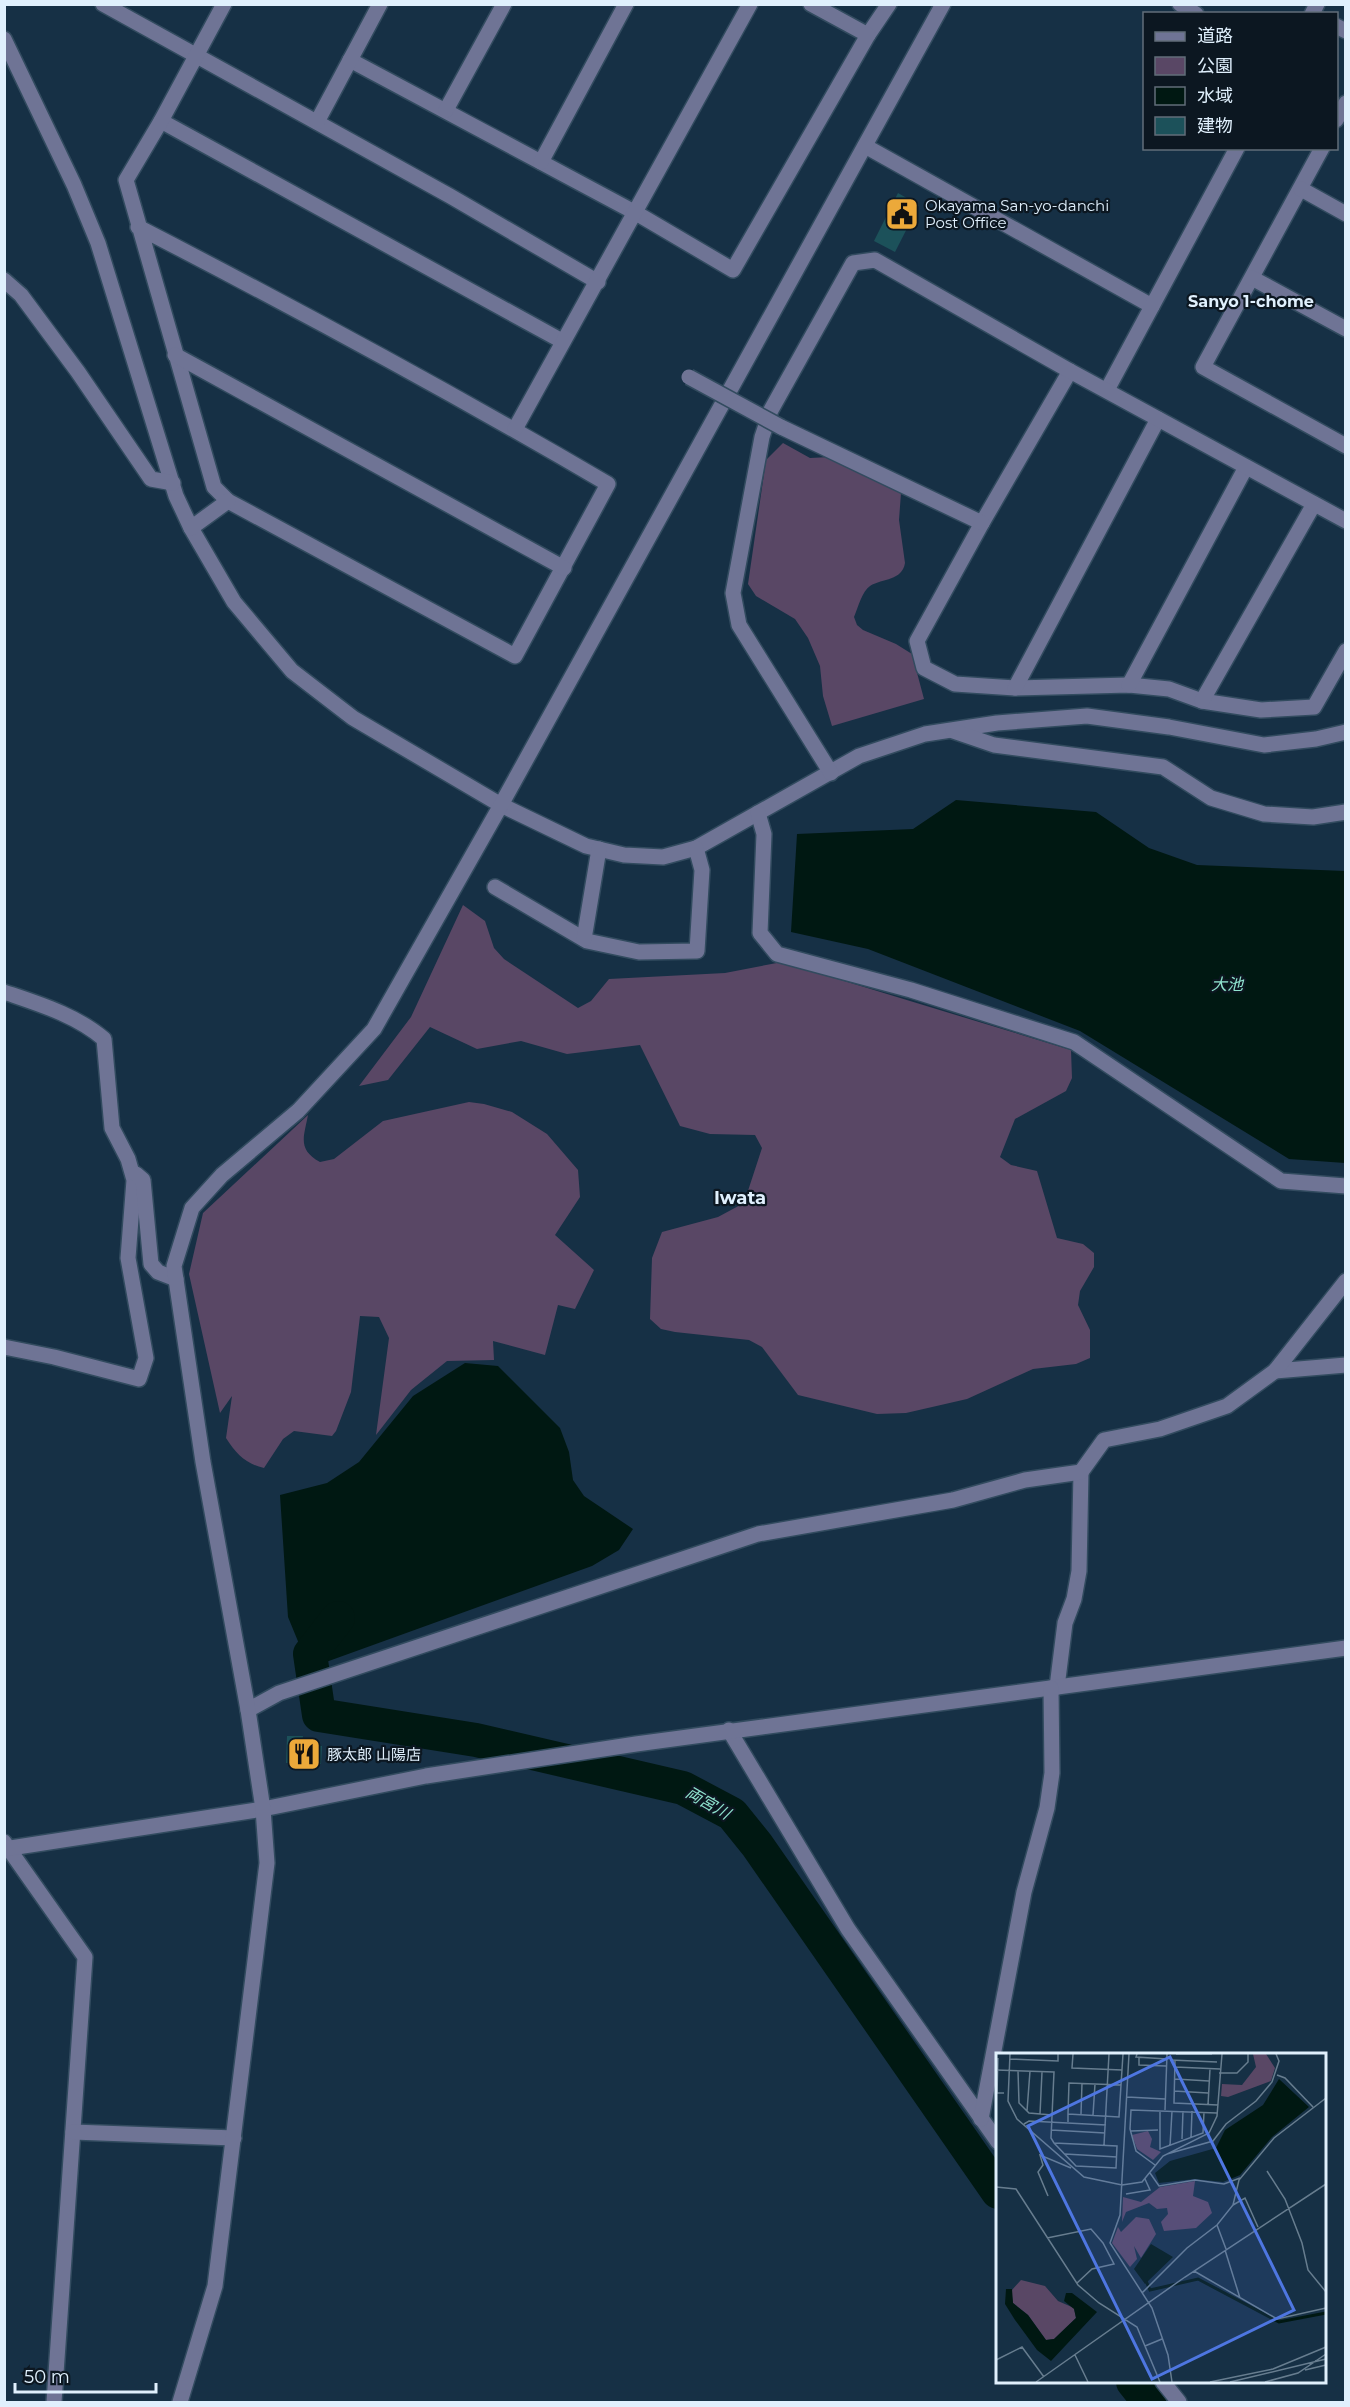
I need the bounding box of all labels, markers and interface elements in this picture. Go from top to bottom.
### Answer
legend [1143,12,1338,150]
text: 道路 [1197,25,1233,47]
text: 公園 [1197,55,1233,77]
text: 水域 [1197,85,1233,107]
text: 建物 [1197,115,1233,137]
public building icon: Okayama San-yo-danchi Post Office [884,196,920,232]
place label: Okayama San-yo-danchi Post Office [925,196,1109,232]
district label: Sanyo 1-chome [1188,292,1314,311]
water label: 大池 [1211,975,1245,994]
district label: Iwata [714,1187,766,1209]
restaurant icon: 豚太郎 山陽店 [286,1736,322,1772]
place label: 豚太郎 山陽店 [327,1745,421,1764]
water label: 両宮川 [682,1783,735,1824]
inset map [996,2053,1326,2383]
scale bar [15,2356,156,2394]
text: 50 m [24,2366,70,2388]

